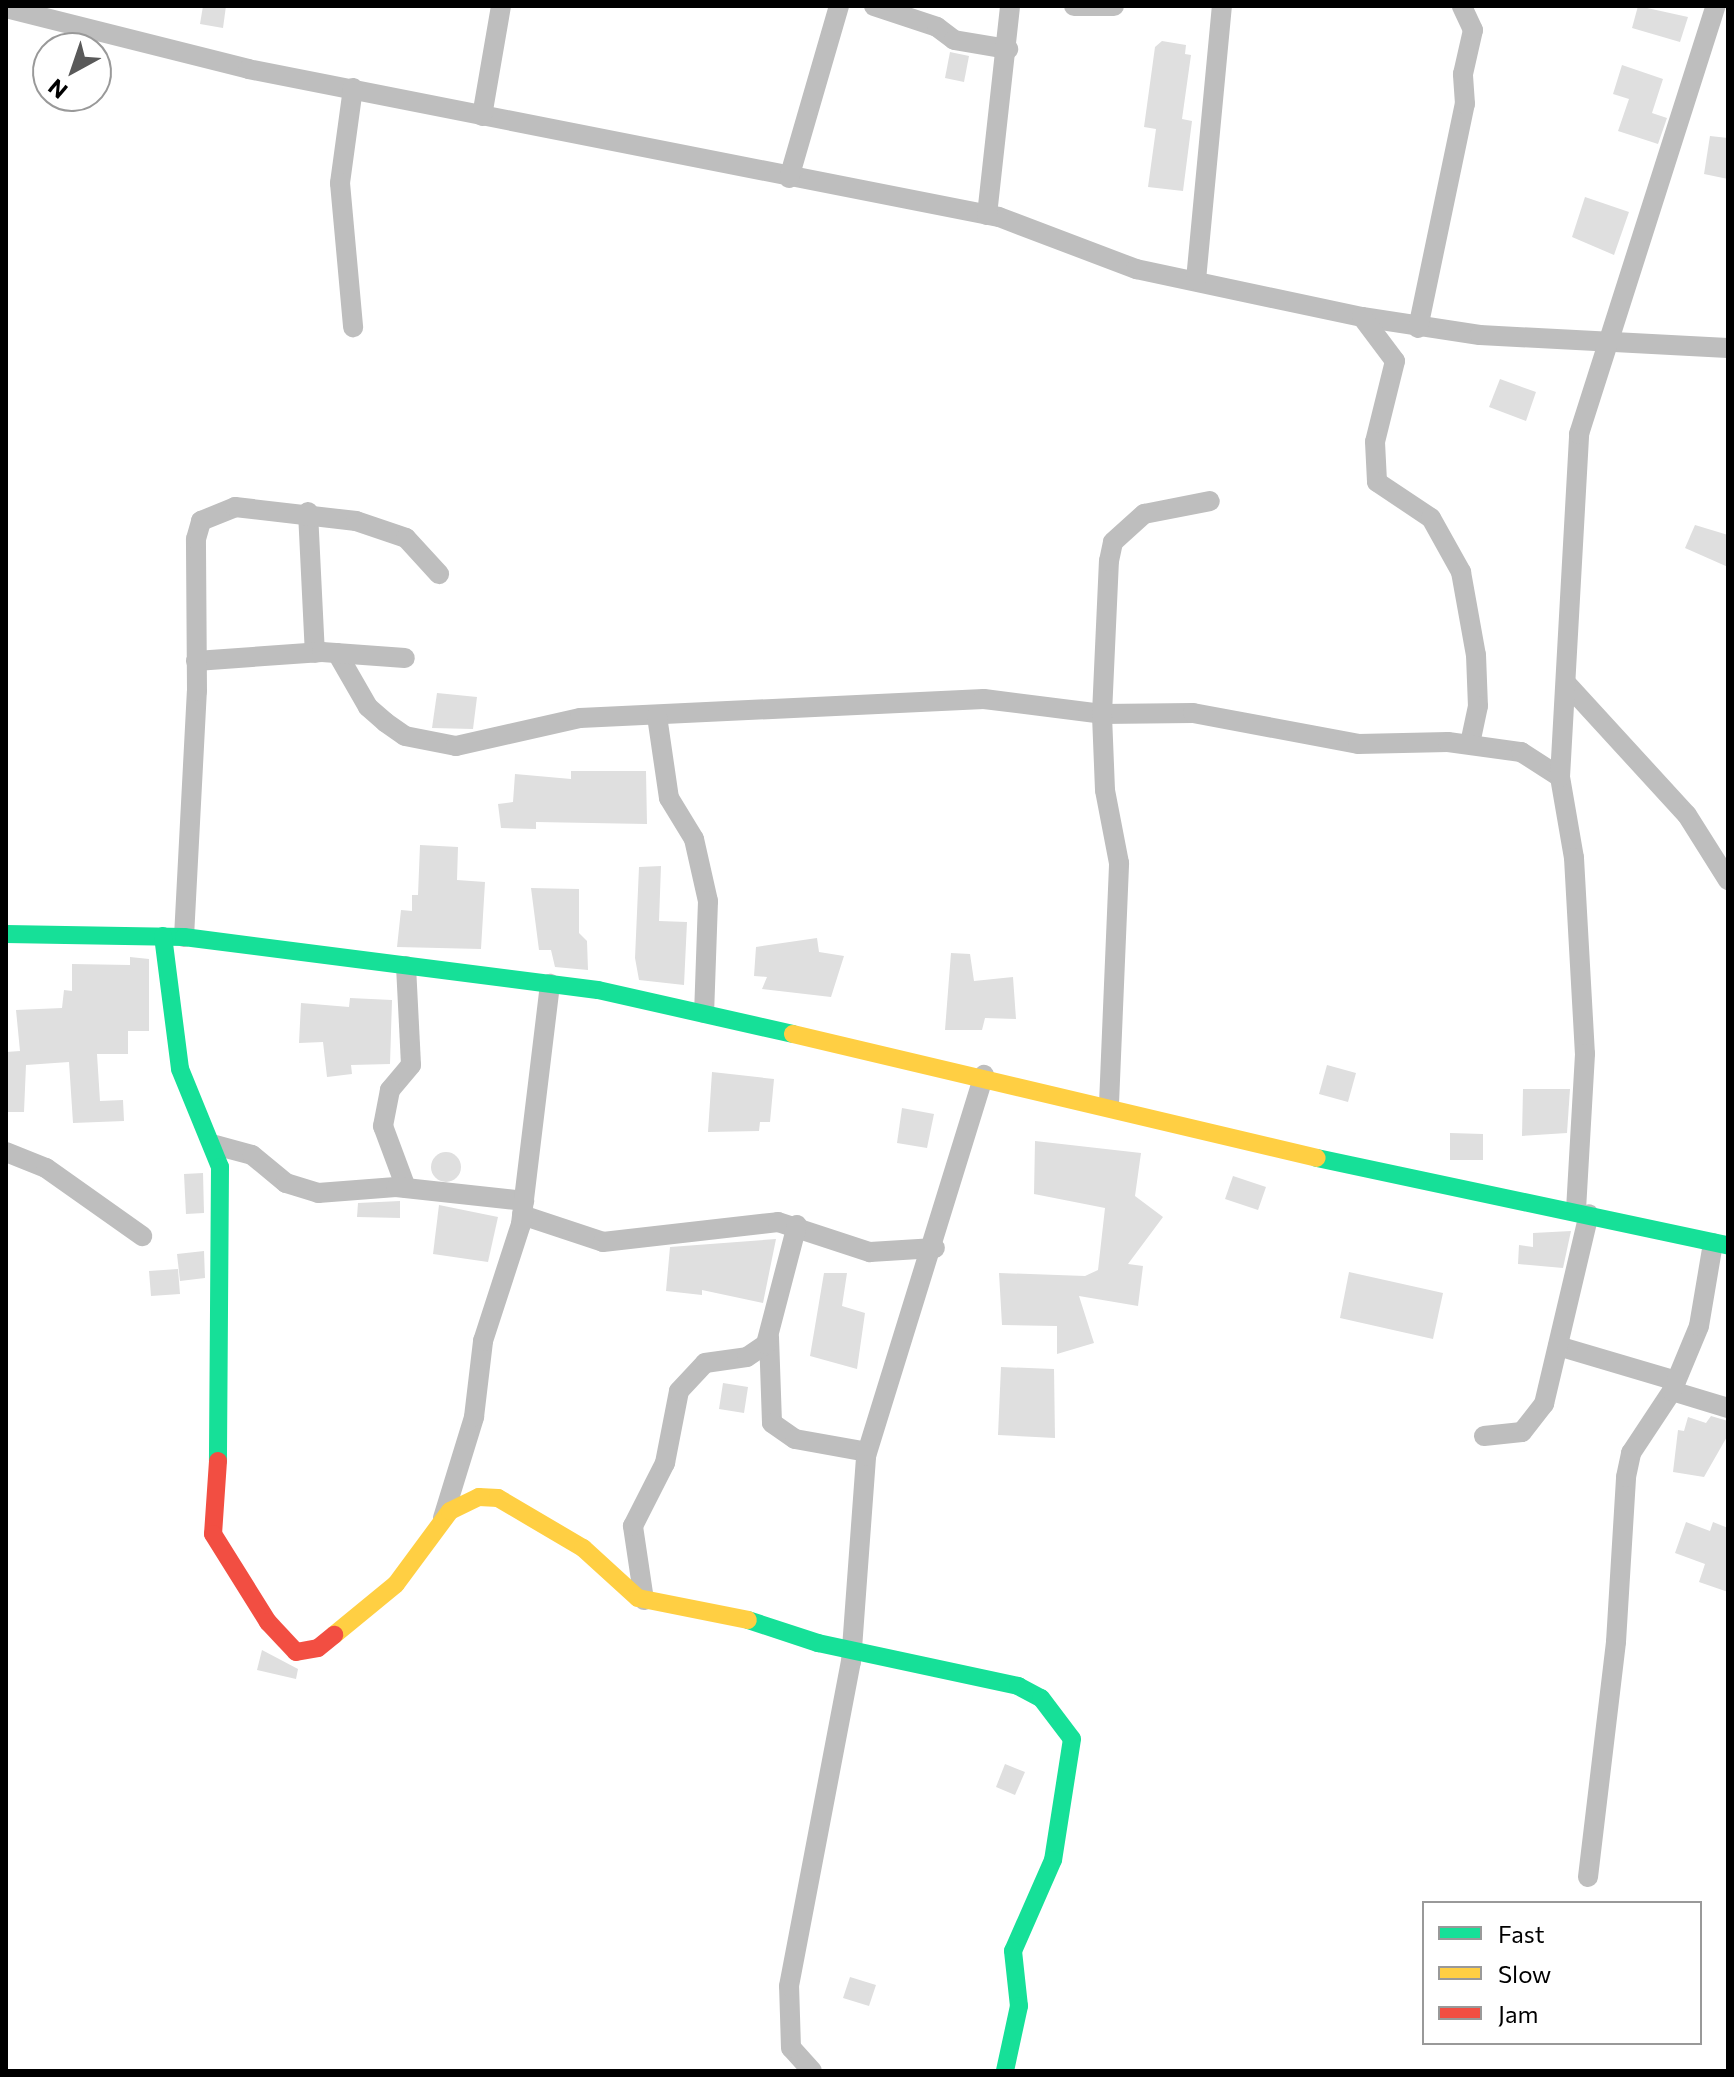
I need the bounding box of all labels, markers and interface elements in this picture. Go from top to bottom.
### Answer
north arrow [32,32,112,112]
text: N [43,74,73,105]
legend [1422,1901,1702,2045]
text: Fast [1498,1919,1545,1948]
text: Slow [1498,1959,1551,1988]
text: Jam [1498,1999,1538,2028]

